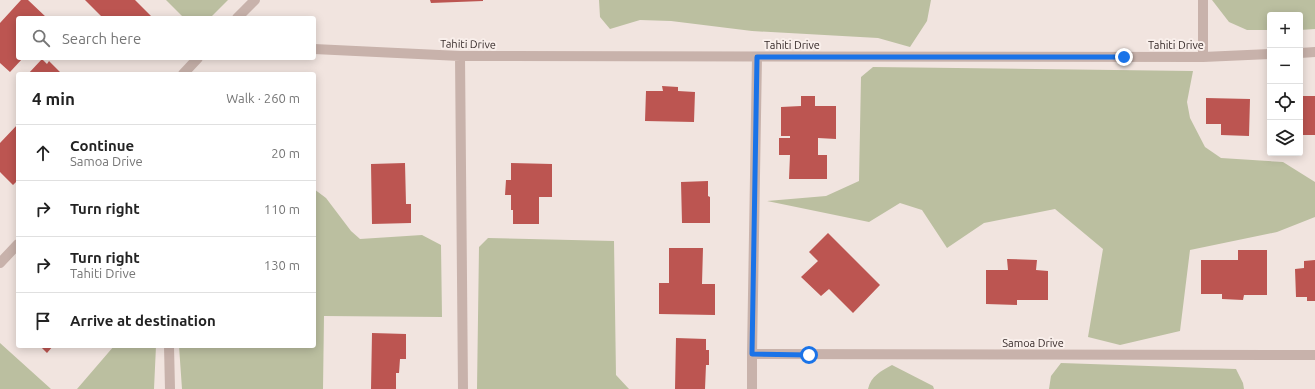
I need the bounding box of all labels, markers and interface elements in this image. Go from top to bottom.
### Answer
map controls [1267,12,1303,156]
button: + [1267,12,1303,48]
search box [16,16,316,60]
icon: search [30,27,52,49]
text: Search here [62,30,141,47]
street label: Tahiti Drive [440,38,496,50]
street label: Tahiti Drive [764,39,820,51]
street label: Tahiti Drive [1148,39,1204,51]
route end [1115,48,1133,66]
button: − [1267,48,1303,84]
button: locate [1267,84,1303,120]
text: 4 min [32,89,75,108]
text: Walk · 260 m [226,91,300,105]
button: layers [1267,120,1303,156]
text: Continue [70,137,134,154]
icon: ahead [32,142,54,164]
text: 20 m [271,146,300,160]
text: Samoa Drive [70,154,143,168]
icon: right [32,198,54,220]
text: Turn right [70,200,140,217]
text: 110 m [264,202,300,216]
text: Turn right [70,249,140,266]
icon: right [32,254,54,276]
text: 130 m [264,258,300,272]
text: Tahiti Drive [70,266,136,280]
icon: arrive [32,310,54,332]
text: Arrive at destination [70,312,216,329]
street label: Samoa Drive [1002,337,1064,349]
route start [800,346,818,364]

